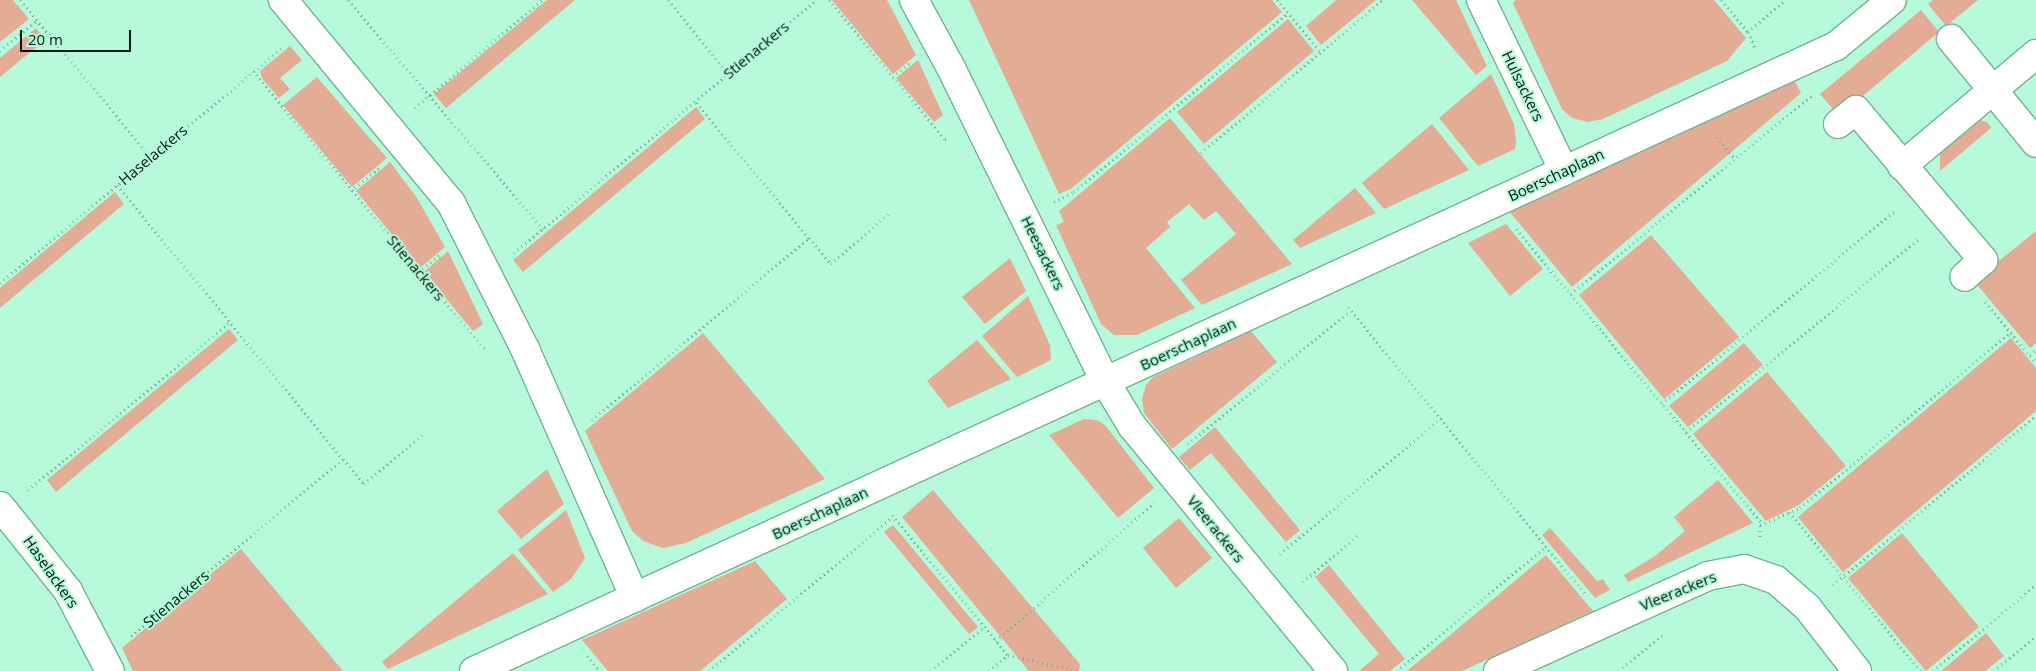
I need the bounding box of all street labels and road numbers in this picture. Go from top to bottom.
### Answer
street label: Stienackers [720,17,792,83]
street label: Hulsackers [1498,48,1548,124]
street label: Haselackers [115,121,191,189]
street label: Boerschaplaan [1505,145,1607,205]
street label: Heesackers [1017,213,1069,293]
street label: Stienackers [383,232,449,304]
street label: Boerschaplaan [1137,314,1239,374]
street label: Boerschaplaan [769,483,871,543]
street label: Vleerackers [1184,492,1248,566]
street label: Haselackers [20,532,82,612]
street label: Stienackers [140,566,212,632]
street label: Vleerackers [1637,568,1719,614]

